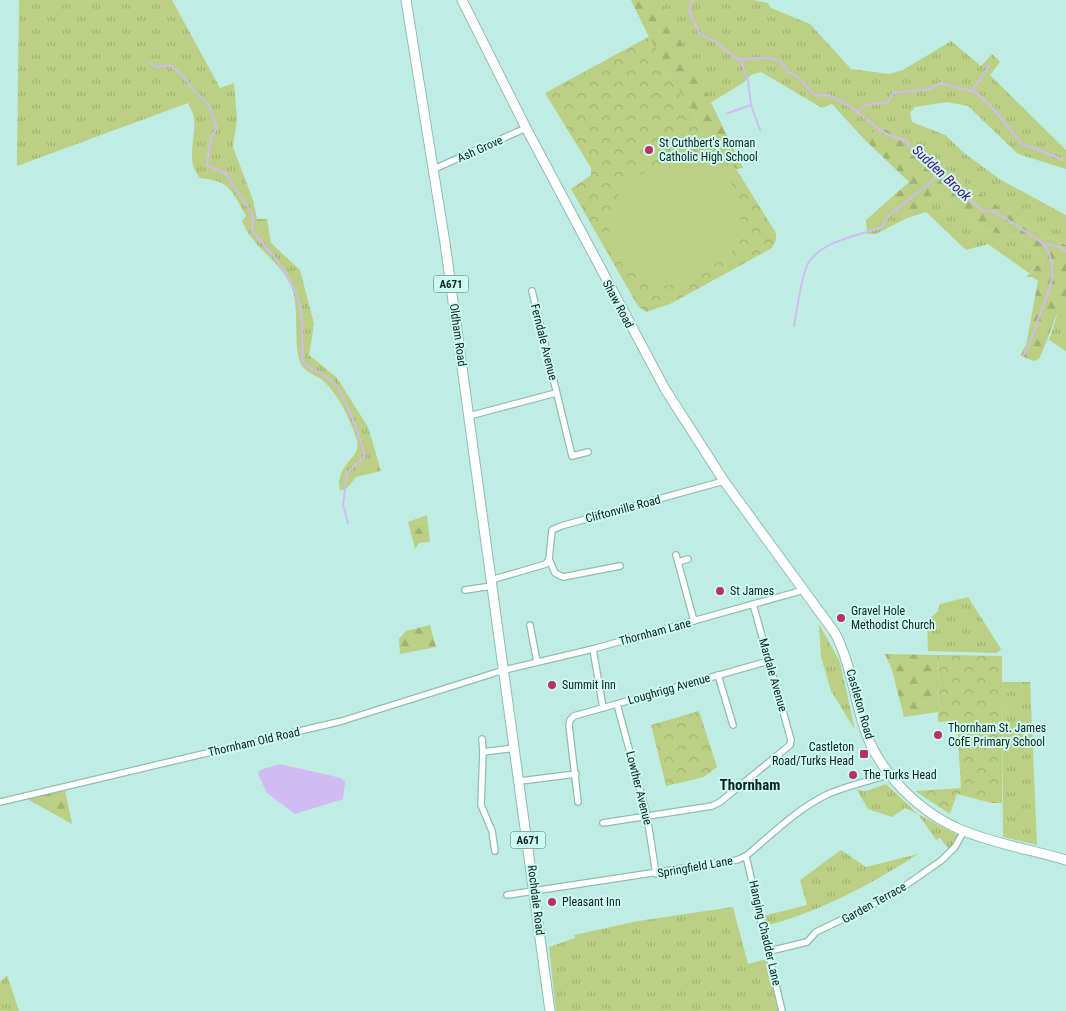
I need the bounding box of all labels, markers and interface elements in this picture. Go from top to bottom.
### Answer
street label: Ash Grove [455,133,505,165]
place label: St Cuthbert's Roman Catholic High School [659,136,758,164]
water label: Sudden Brook [909,142,975,205]
marker: St Cuthbert's Roman Catholic High School [643,144,655,156]
road number: A671 [434,276,468,292]
street label: Shaw Road [600,278,637,330]
street label: Ferndale Avenue [528,302,560,382]
street label: Oldham Road [447,303,469,367]
street label: Cliftonville Road [584,492,662,526]
place label: St James [730,584,774,598]
marker: St James [714,585,726,597]
place label: Gravel Hole Methodist Church [851,604,935,632]
marker: Gravel Hole Methodist Church [835,612,847,624]
street label: Thornham Lane [618,616,693,648]
street label: Mardale Avenue [756,637,790,714]
street label: Castleton Road [843,667,877,741]
street label: Loughrigg Avenue [626,670,712,707]
place label: Summit Inn [562,678,616,692]
marker: Summit Inn [546,679,558,691]
place label: Thornham St. James CofE Primary School [948,721,1046,749]
street label: Thornham Old Road [207,725,301,759]
marker: Thornham St. James CofE Primary School [932,729,944,741]
place label: Castleton Road/Turks Head [772,740,854,768]
marker: Castleton Road/Turks Head [858,748,870,760]
street label: Lowther Avenue [623,750,655,827]
place label: The Turks Head [863,768,937,782]
marker: The Turks Head [847,769,859,781]
district label: Thornham [720,776,780,794]
road number: A671 [510,832,546,848]
street label: Springfield Lane [656,853,734,881]
street label: Rochdale Road [525,864,547,936]
street label: Hanging Chadder Lane [746,879,784,987]
street label: Garden Terrace [839,879,909,926]
place label: Pleasant Inn [562,895,621,909]
marker: Pleasant Inn [546,896,558,908]

